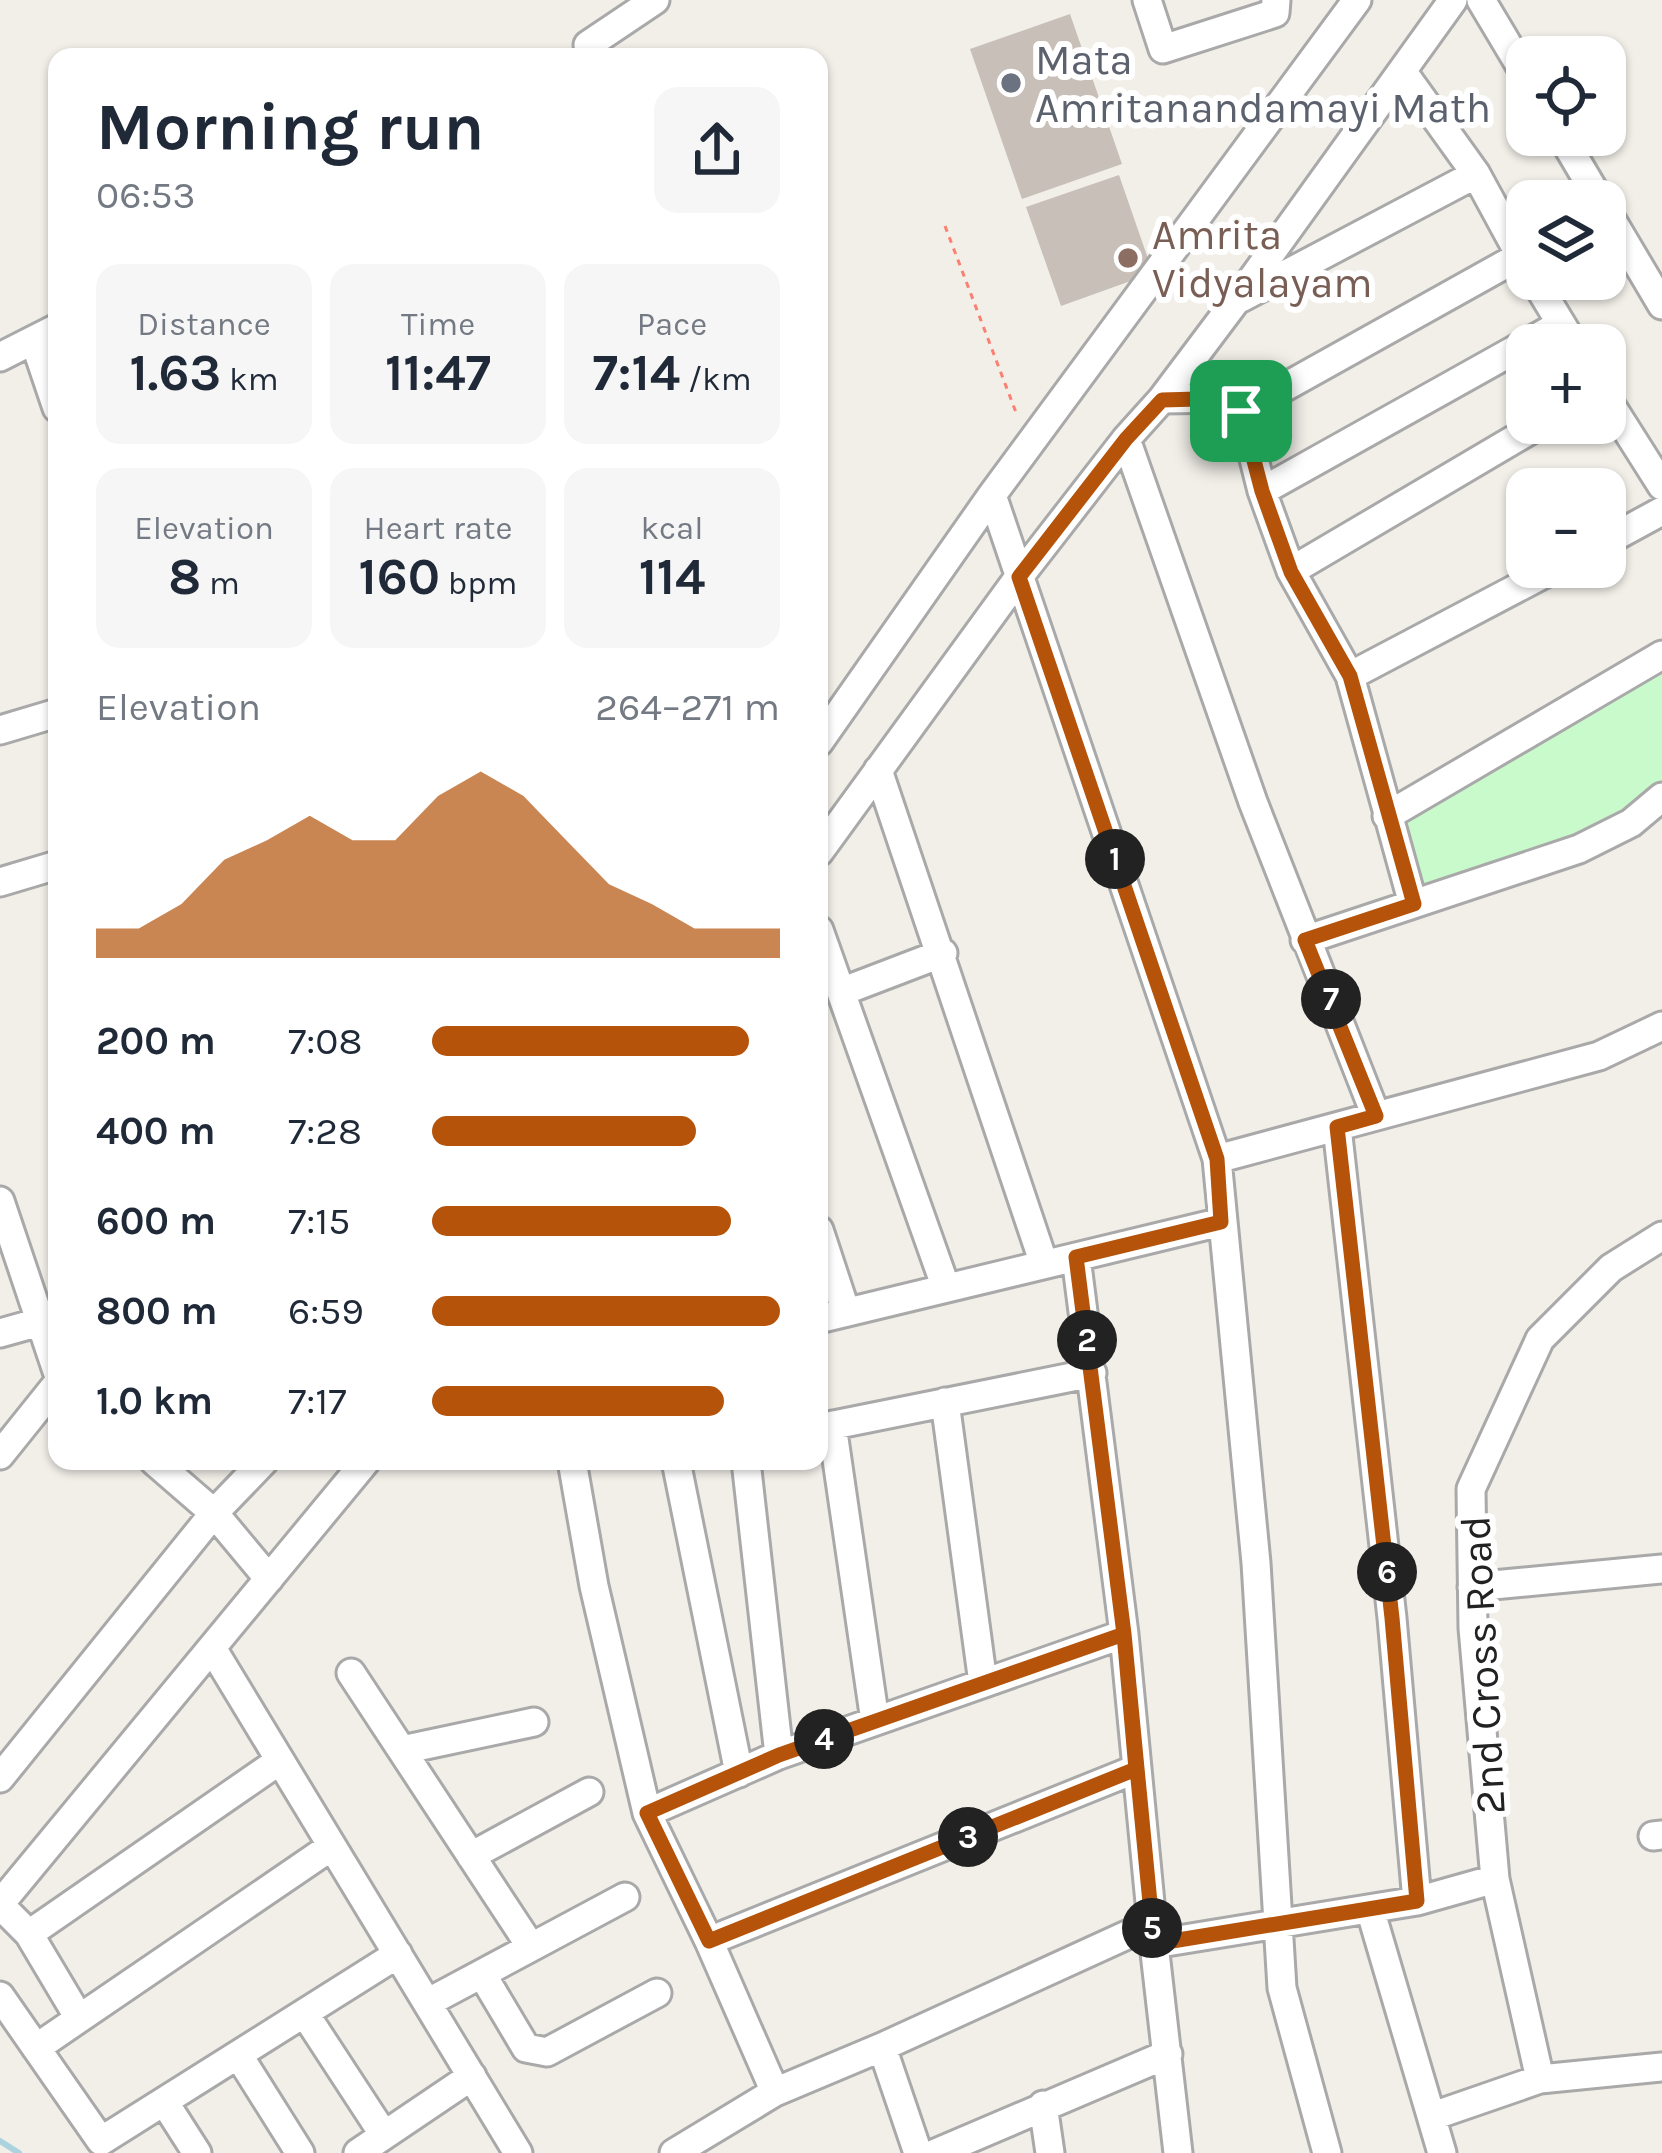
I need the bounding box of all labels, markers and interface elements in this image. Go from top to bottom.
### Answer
place label: Mata Amritanandamayi Math [1035,35,1491,133]
map controls [1506,36,1626,588]
button: locate [1506,36,1626,156]
marker: Mata Amritanandamayi Math [998,70,1024,96]
button: share [654,87,780,213]
text: Morning run [96,88,484,166]
text: 06:53 [96,172,196,218]
button: layers [1506,180,1626,300]
place label: Amrita Vidyalayam [1152,210,1373,308]
marker: Amrita Vidyalayam [1115,245,1141,271]
text: Distance [137,305,271,343]
text: Time [401,305,475,343]
text: Pace [637,305,707,343]
button: + [1506,324,1626,444]
text: 1.63 [129,343,221,403]
text: 11:47 [385,343,491,403]
text: 7:14 [592,343,680,403]
text: km [221,360,279,398]
text: /km [680,360,752,398]
pin [1190,360,1292,462]
icon: arrive [1208,378,1274,444]
button: − [1506,468,1626,588]
text: Elevation [134,509,274,547]
text: Heart rate [364,509,512,547]
text: kcal [640,509,704,547]
text: 8 [168,547,201,607]
text: 160 [359,547,440,607]
text: 114 [639,547,705,607]
text: m [201,564,240,602]
text: bpm [440,564,517,602]
text: Elevation [96,684,261,730]
text: 264–271 m [595,684,780,730]
pin: 1 [1085,829,1145,889]
text: 1 [1109,840,1121,878]
pin: 7 [1301,969,1361,1029]
text: 7 [1323,980,1339,1018]
text: 200 m [96,1018,216,1064]
text: 7:08 [288,1018,362,1064]
text: 400 m [96,1108,215,1154]
text: 7:28 [288,1108,362,1154]
text: 600 m [96,1198,216,1244]
text: 7:15 [288,1198,350,1244]
text: 800 m [96,1288,217,1334]
text: 6:59 [288,1288,364,1334]
pin: 2 [1057,1310,1117,1370]
text: 2 [1077,1321,1097,1359]
text: 1.0 km [96,1378,213,1424]
text: 7:17 [288,1378,347,1424]
street label: 2nd Cross Road [1450,1514,1516,1816]
pin: 6 [1357,1542,1417,1602]
text: 6 [1377,1553,1397,1591]
pin: 4 [794,1709,854,1769]
text: 4 [814,1720,834,1758]
pin: 3 [938,1807,998,1867]
text: 3 [958,1818,978,1856]
pin: 5 [1122,1898,1182,1958]
text: 5 [1142,1909,1162,1947]

